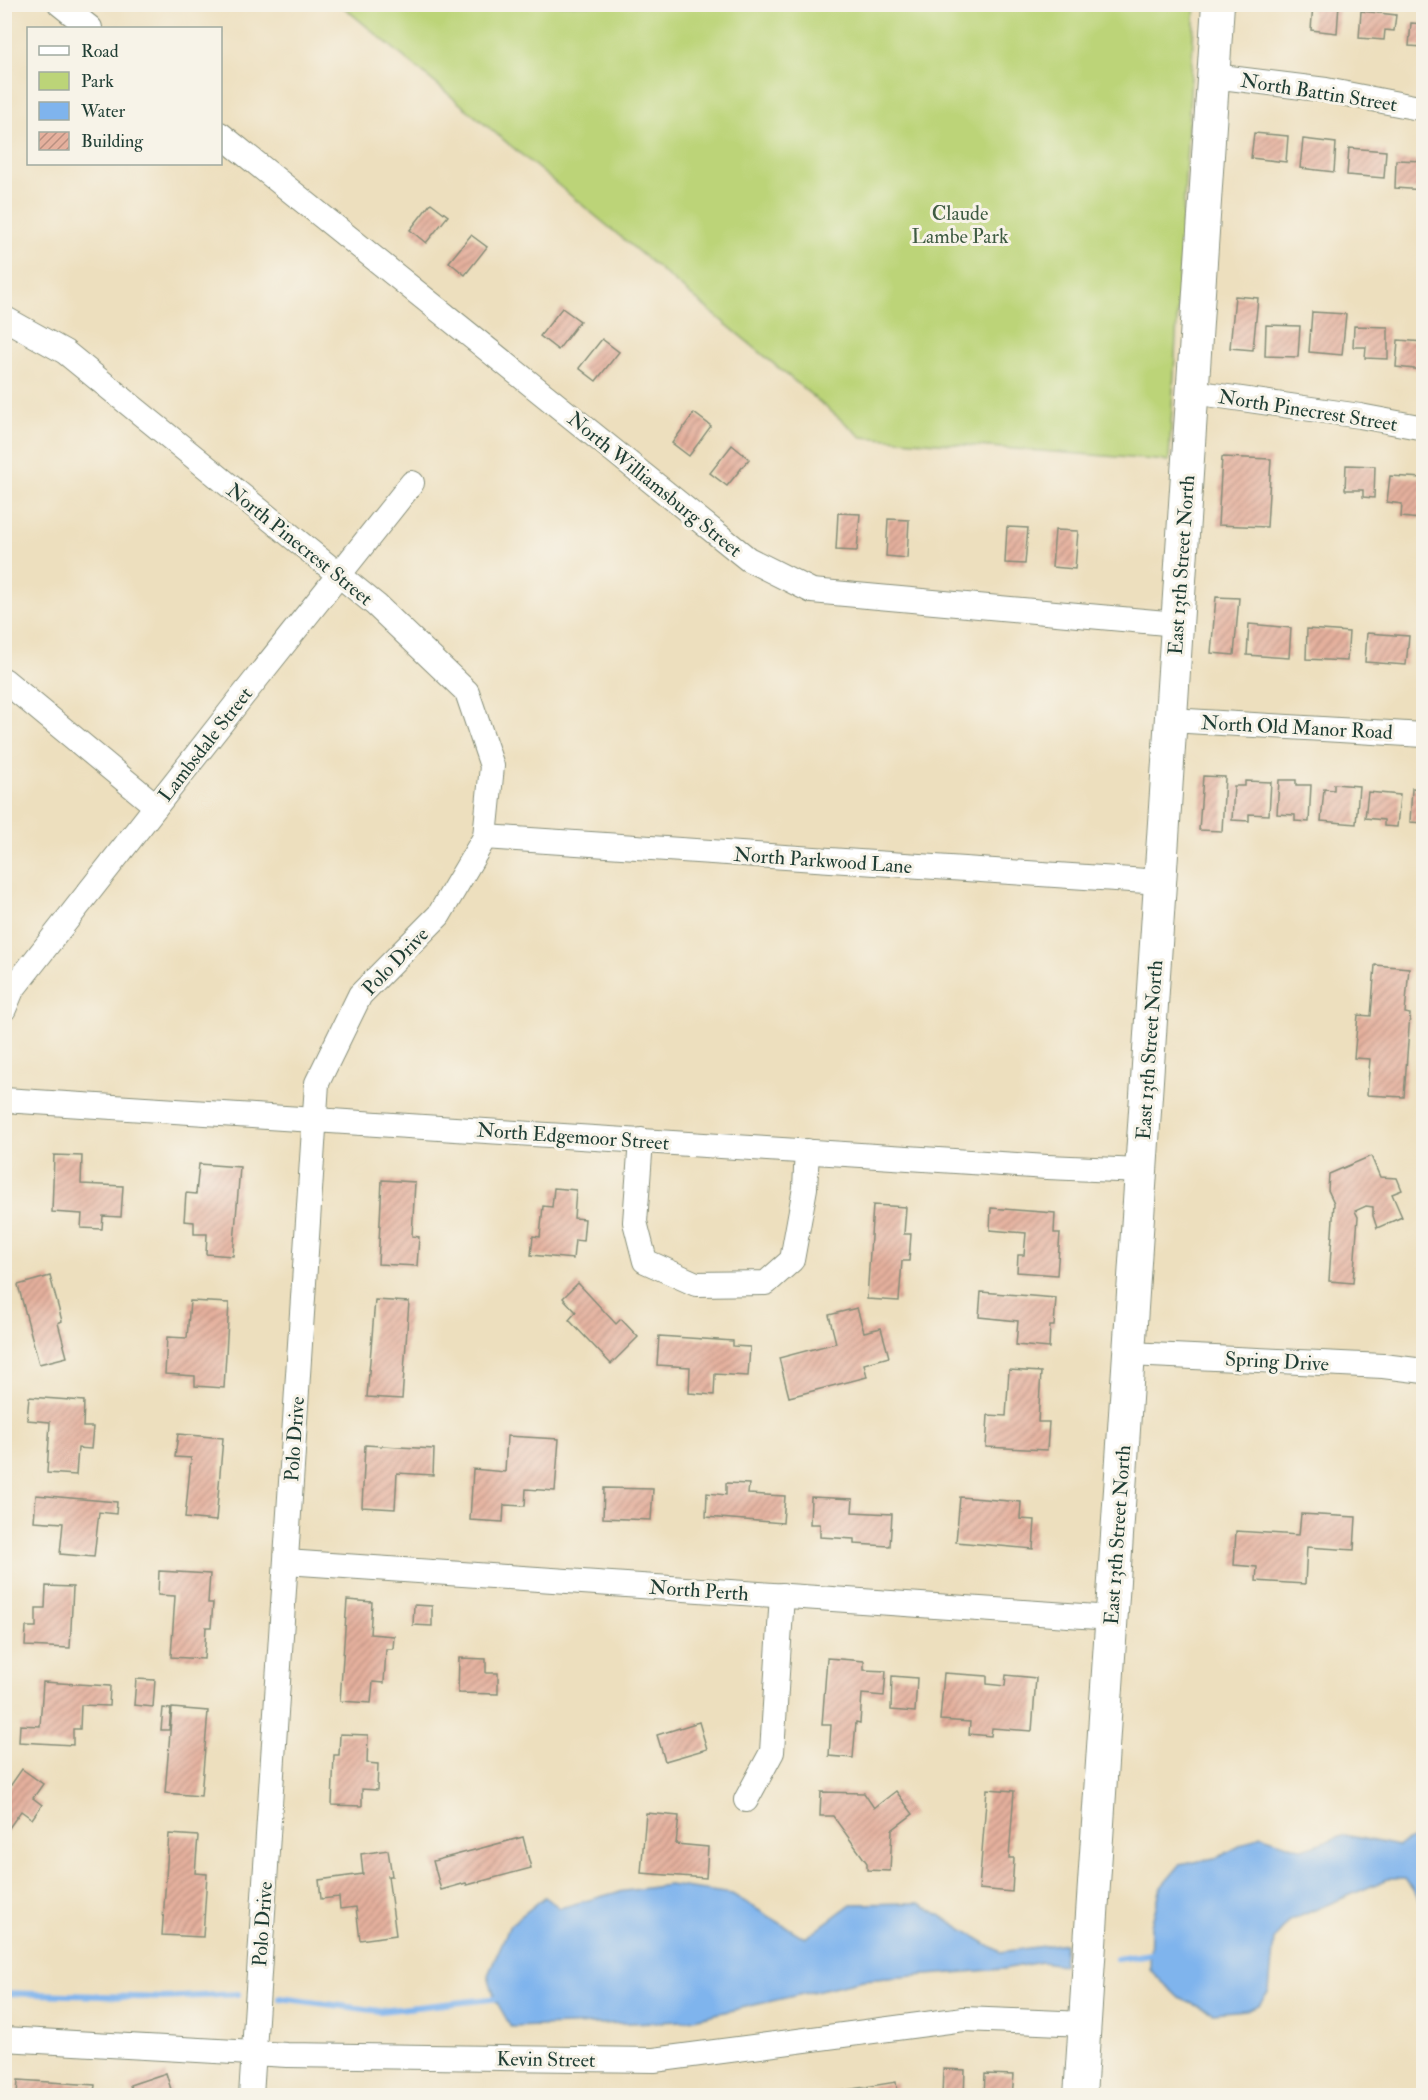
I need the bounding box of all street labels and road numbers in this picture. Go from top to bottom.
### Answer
street label: North Battin Street [1239,68,1399,117]
street label: North Pinecrest Street [1217,384,1400,437]
street label: North Williamsburg Street [562,406,747,563]
street label: East 13th Street North [1163,474,1200,656]
street label: North Pinecrest Street [222,478,378,611]
street label: Lambsdale Street [153,682,258,807]
street label: North Old Manor Road [1201,710,1394,745]
street label: North Parkwood Lane [733,842,913,879]
street label: Polo Drive [357,922,434,1001]
street label: East 13th Street North [1131,959,1168,1141]
street label: North Edgemoor Street [476,1117,670,1156]
street label: Spring Drive [1224,1346,1330,1378]
street label: Polo Drive [279,1396,310,1482]
street label: East 13th Street North [1099,1444,1136,1626]
street label: North Perth [648,1575,750,1606]
street label: Polo Drive [247,1881,278,1967]
street label: Kevin Street [496,2046,596,2073]

